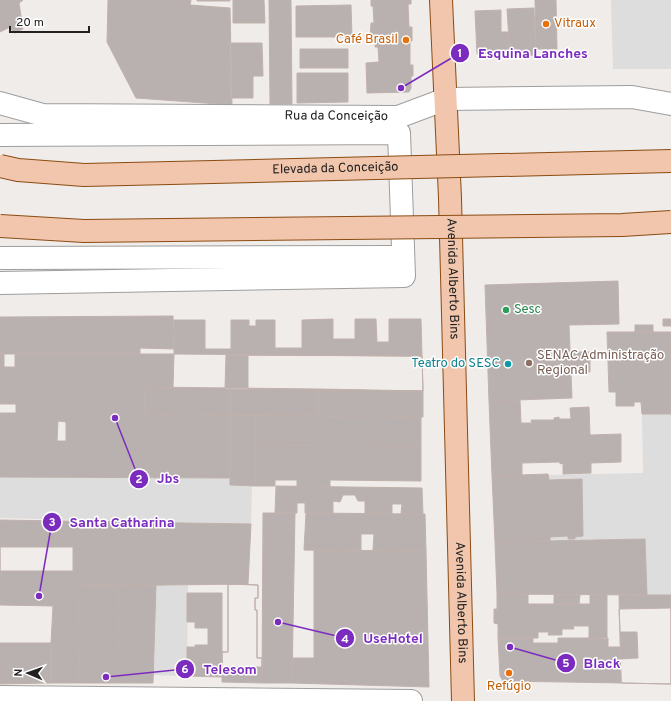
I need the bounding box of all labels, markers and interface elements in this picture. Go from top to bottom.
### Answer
scale bar [10,8,89,34]
text: 20 m [16,15,44,31]
place label: Vitraux [554,16,596,32]
marker: Vitraux [541,19,551,29]
place label: Café Brasil [336,32,398,48]
marker: Café Brasil [401,35,411,45]
callout: Esquina Lanches [450,40,596,66]
text: 1 [458,46,462,62]
text: Esquina Lanches [478,46,588,63]
street label: Rua da Conceição [285,108,388,125]
street label: Elevada da Conceição [272,160,399,179]
street label: Avenida Alberto Bins [443,218,462,340]
place label: Sesc [514,302,541,318]
marker: Sesc [501,305,511,315]
place label: SENAC Administração Regional [537,348,664,379]
place label: Teatro do SESC [411,356,500,372]
marker: SENAC Administração Regional [524,358,534,368]
marker: Teatro do SESC [503,359,513,369]
callout: Jbs [129,466,188,492]
text: Jbs [157,471,179,488]
text: 2 [135,472,143,488]
callout: Santa Catharina [42,509,183,535]
text: 3 [48,515,56,531]
text: Santa Catharina [69,515,175,532]
street label: Avenida Alberto Bins [451,542,470,664]
callout: UseHotel [335,625,431,651]
text: UseHotel [363,631,423,648]
text: 4 [341,632,349,648]
callout: Black [556,650,629,676]
north arrow [8,653,48,693]
callout: Telesom [175,656,264,682]
text: 5 [562,656,570,672]
text: Black [583,656,621,673]
text: 6 [181,662,189,678]
text: Telesom [203,662,257,679]
text: N [12,668,26,677]
marker: Refúgio [504,668,514,678]
place label: Refúgio [487,679,531,695]

